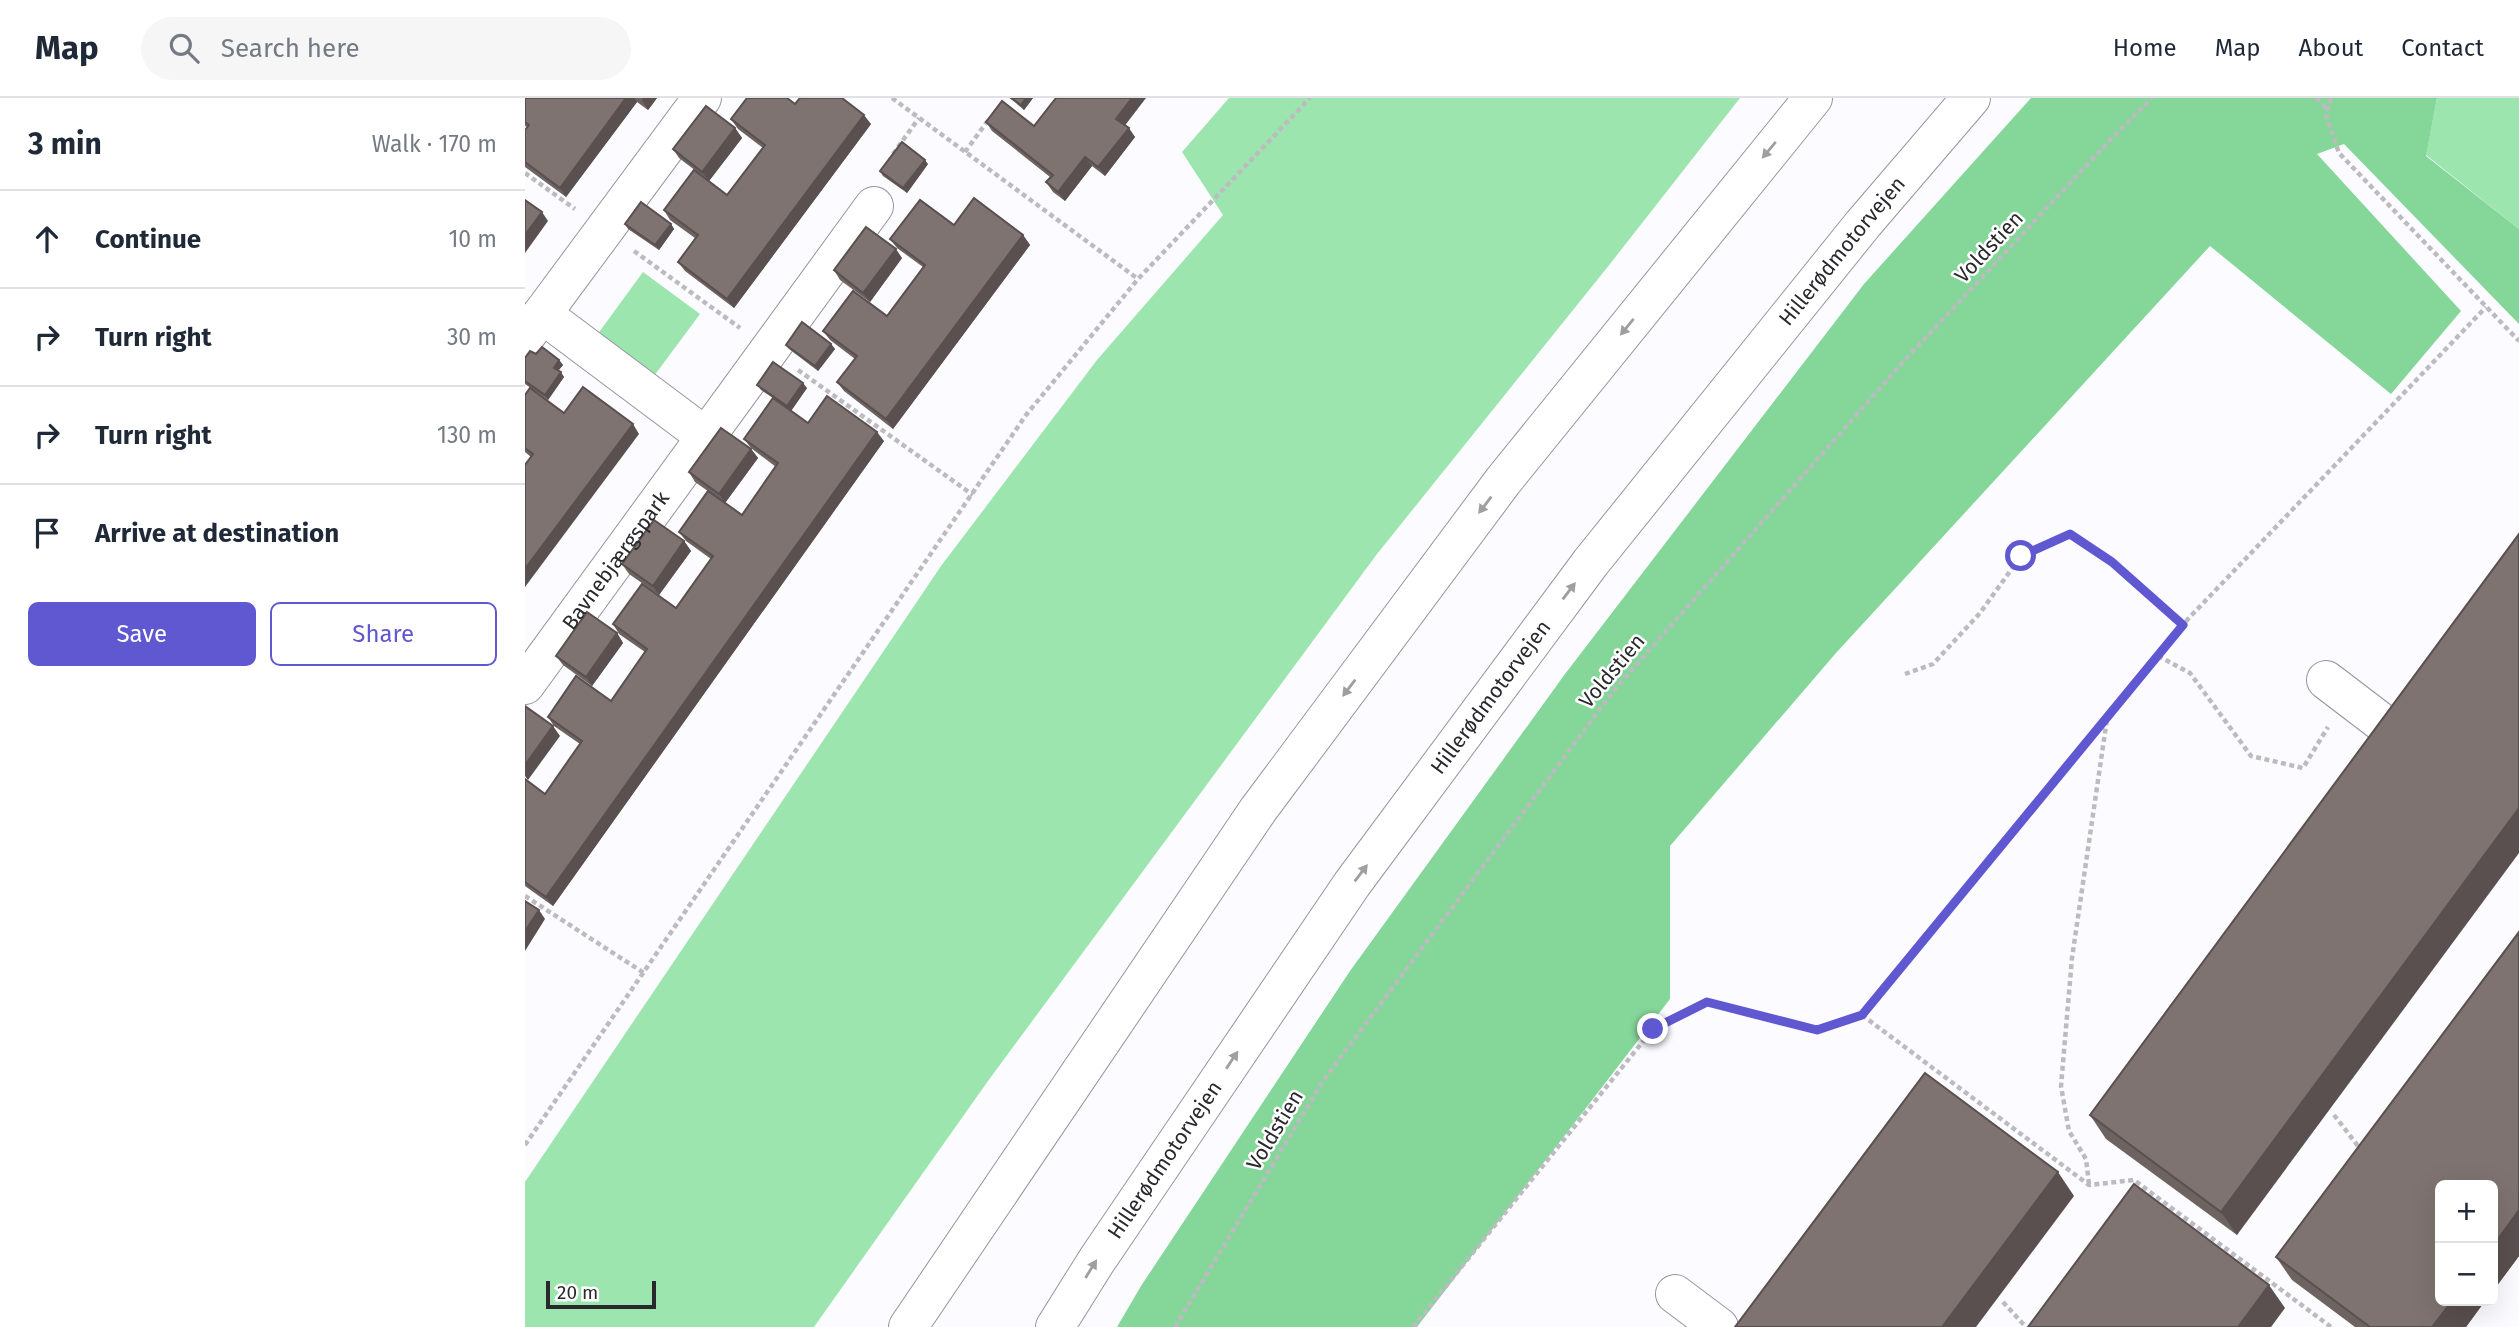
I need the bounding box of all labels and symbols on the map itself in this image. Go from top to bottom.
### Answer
one-way arrow [1762,142,1777,159]
street label: Hillerødmotorvejen [1773,171,1911,331]
street label: Voldstien [1949,206,2029,288]
one-way arrow [1619,318,1634,336]
street label: Bavnebjærgspark [557,486,675,635]
one-way arrow [1478,496,1492,515]
route start [2005,540,2036,571]
one-way arrow [1562,582,1576,600]
street label: Hillerødmotorvejen [1425,615,1556,779]
street label: Voldstien [1573,629,1651,713]
one-way arrow [1342,679,1356,697]
one-way arrow [1353,864,1368,882]
route end [1637,1013,1668,1044]
one-way arrow [1225,1051,1239,1069]
street label: Hillerødmotorvejen [1102,1076,1228,1244]
street label: Voldstien [1241,1085,1309,1175]
one-way arrow [1085,1259,1098,1279]
scale bar [546,1278,656,1310]

